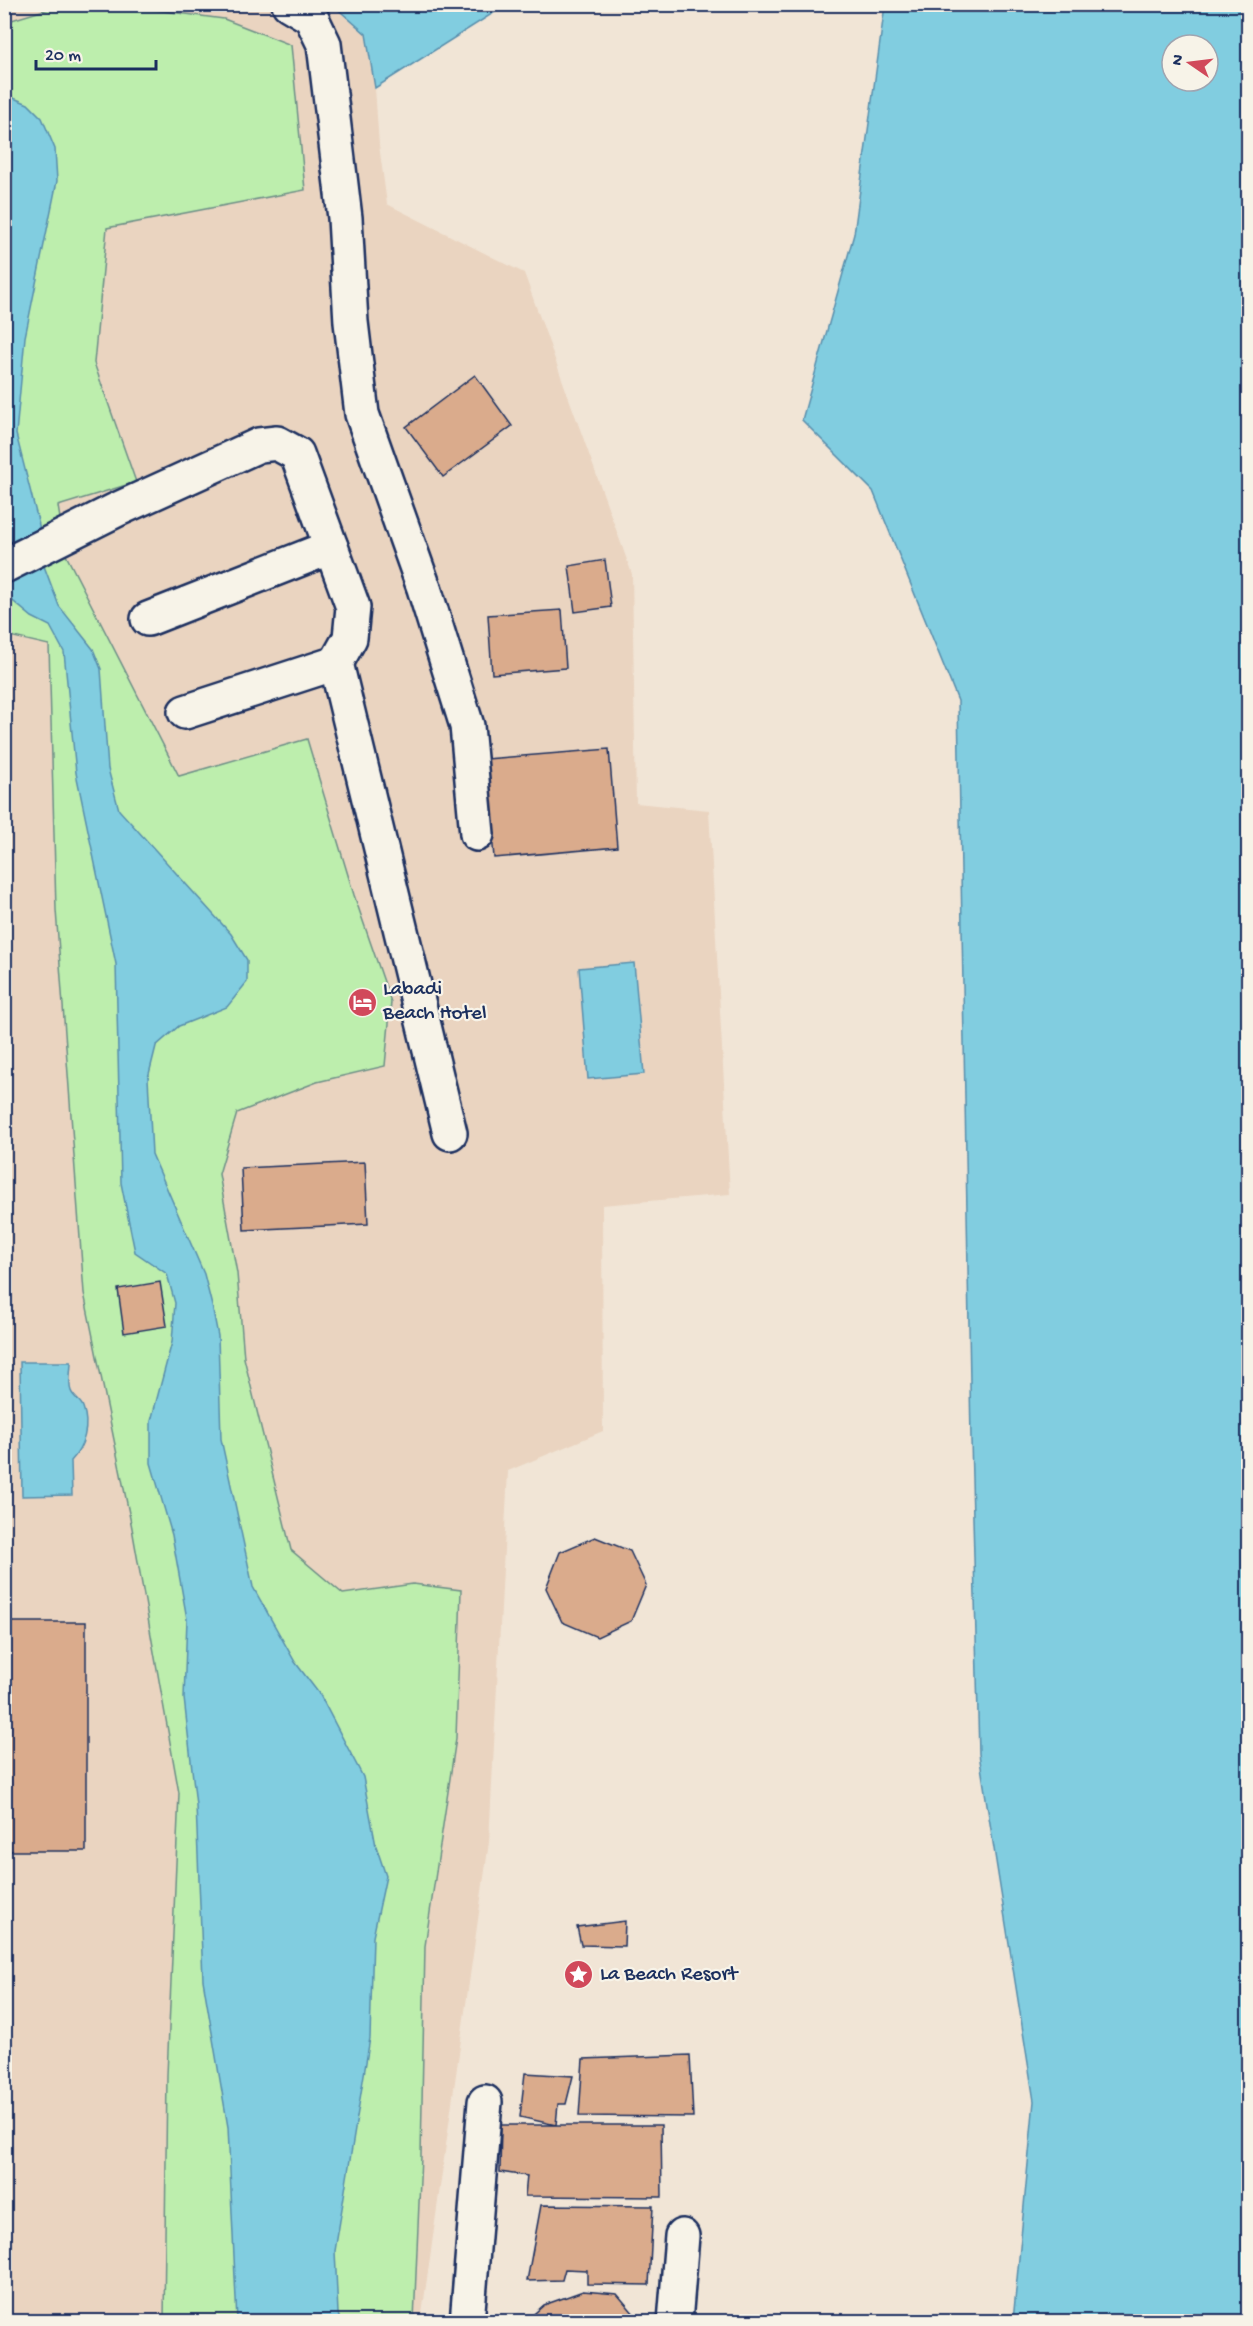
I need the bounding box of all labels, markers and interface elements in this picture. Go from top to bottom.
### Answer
scale bar [36,33,156,71]
north arrow [1160,33,1220,93]
text: 20 m [45,46,81,67]
text: N [1168,52,1189,68]
place label: Labadi Beach Hotel [382,978,487,1027]
hotel icon: Labadi Beach Hotel [346,986,378,1018]
place icon: La Beach Resort [563,1959,595,1991]
place label: La Beach Resort [600,1963,740,1988]

